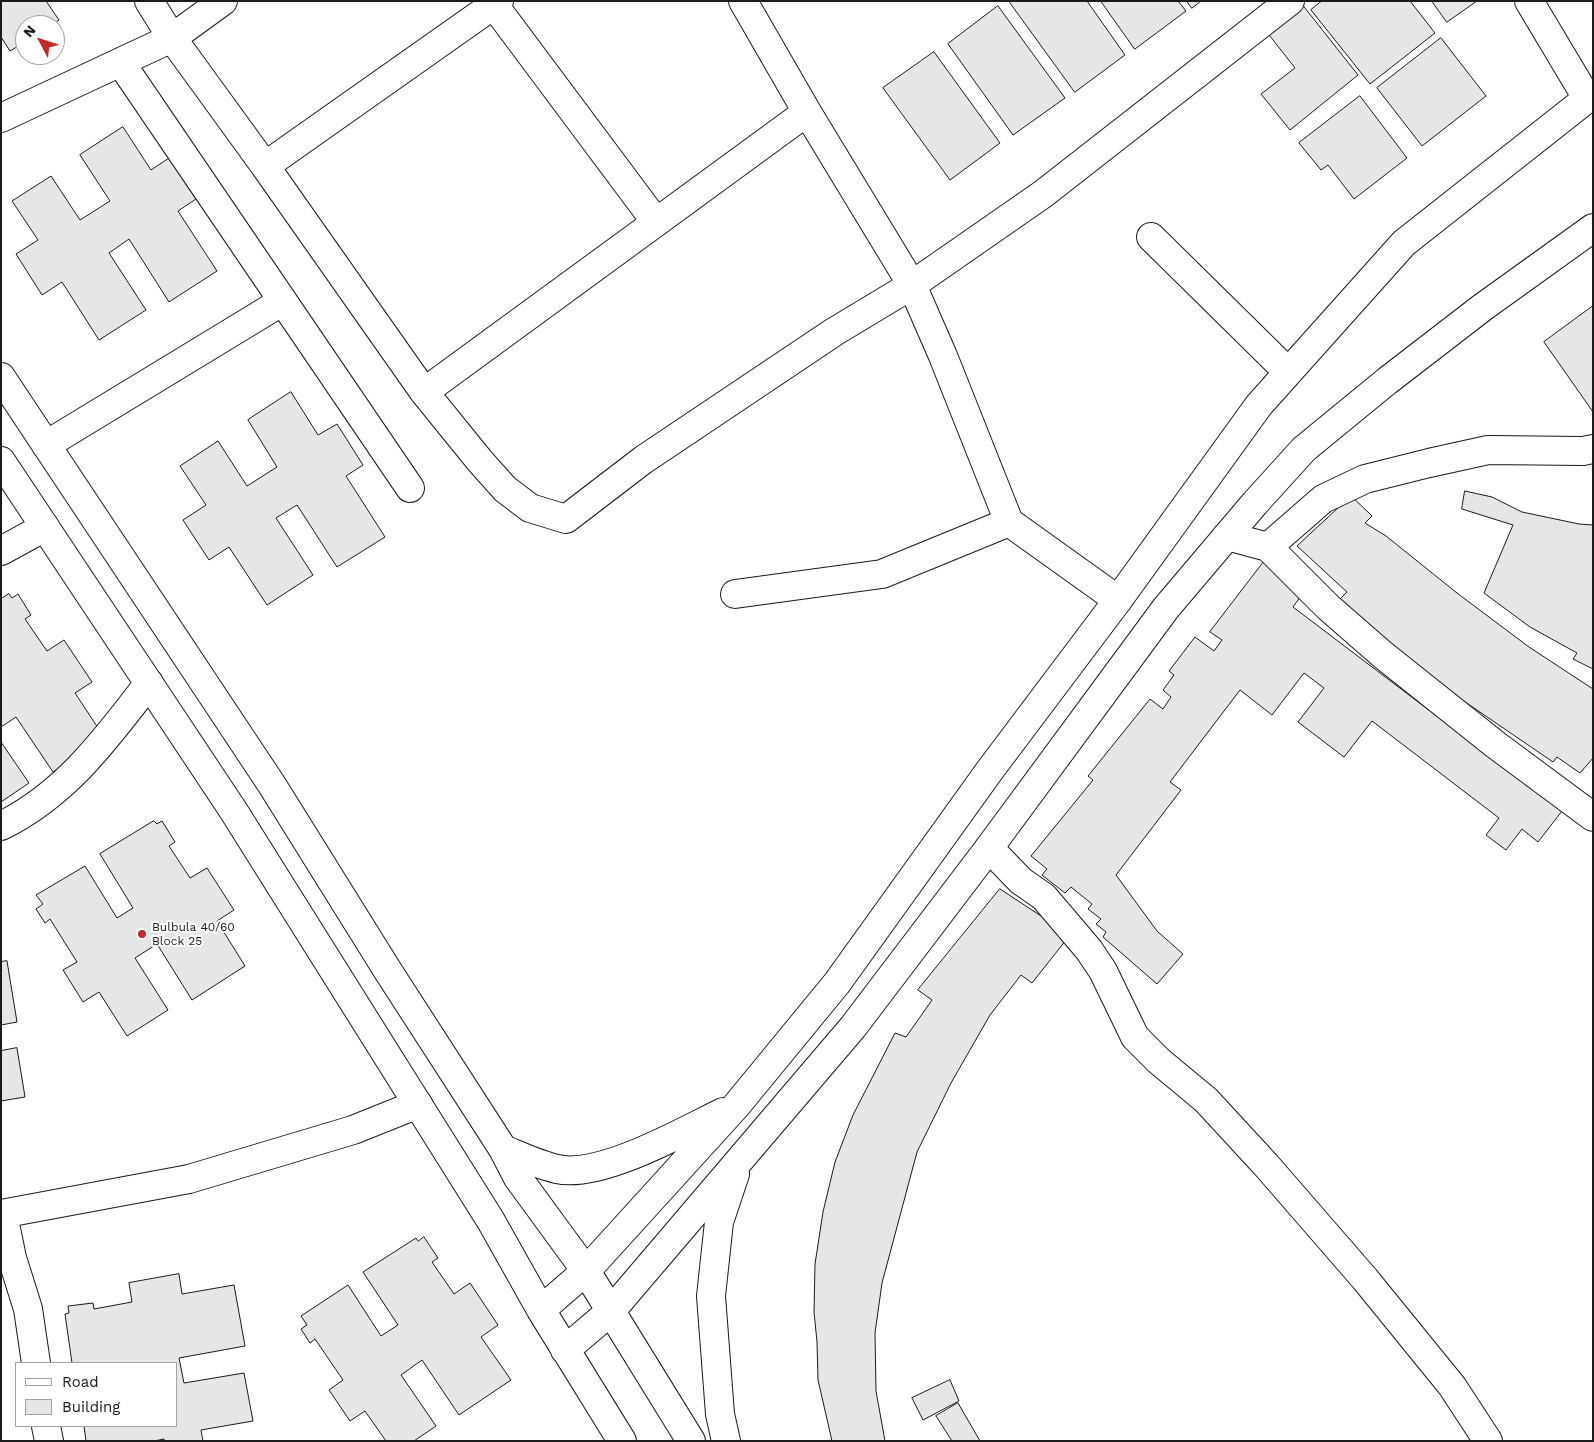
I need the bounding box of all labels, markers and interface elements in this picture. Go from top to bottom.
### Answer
north arrow [15,15,65,65]
text: N [20,22,39,40]
place label: Bulbula 40/60 Block 25 [152,920,235,948]
marker: Bulbula 40/60 Block 25 [136,928,148,940]
legend [15,1362,178,1427]
text: Road [62,1373,99,1391]
text: Building [62,1398,120,1416]

